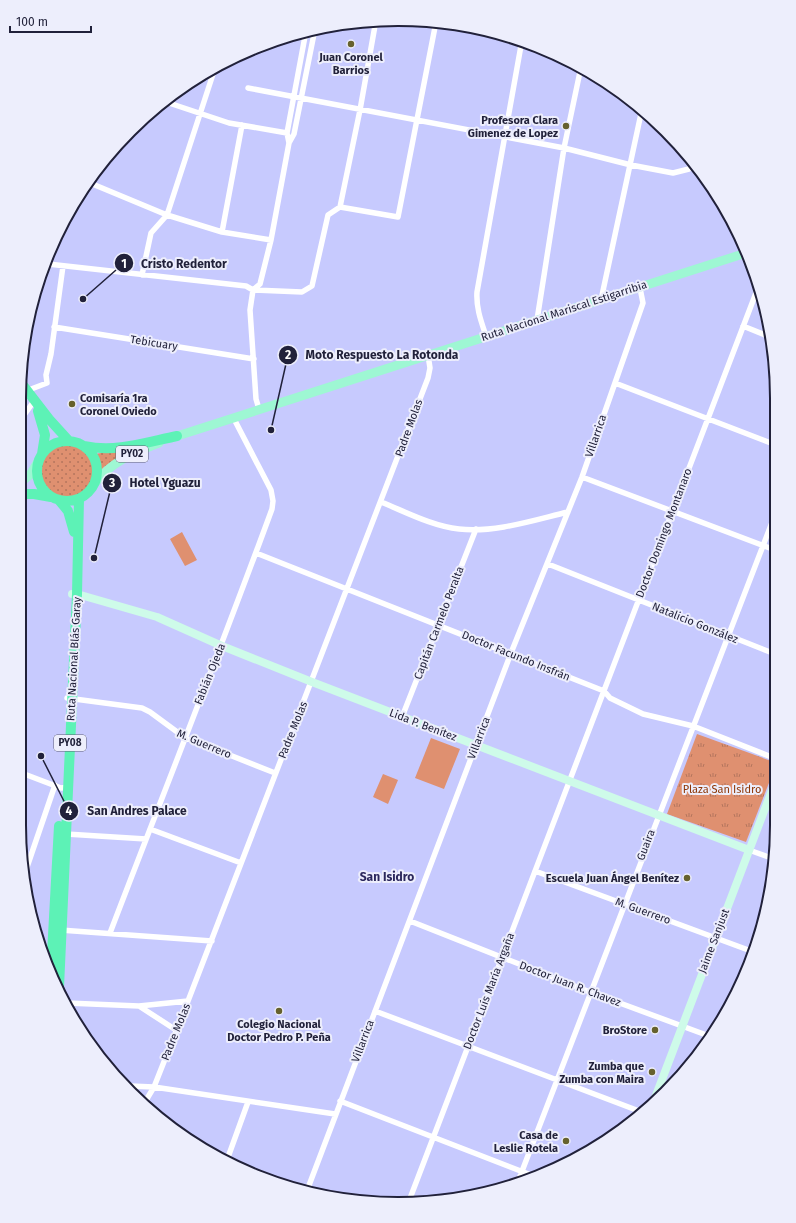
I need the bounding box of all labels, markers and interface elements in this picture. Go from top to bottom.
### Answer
scale bar [10,8,91,34]
text: 100 m [16,15,48,29]
marker: Juan Coronel Barrios [346,39,356,49]
place label: Juan Coronel Barrios [318,51,383,77]
place label: Profesora Clara Gimenez de Lopez [468,114,558,140]
marker: Profesora Clara Gimenez de Lopez [561,121,571,131]
callout: Cristo Redentor [114,251,235,275]
text: 1 [121,257,127,271]
text: Cristo Redentor [141,257,227,271]
street label: Ruta Nacional Mariscal Estigarribia [479,278,649,344]
street label: Tebicuary [129,333,179,353]
callout: Moto Respuesto La Rotonda [278,343,466,367]
text: 2 [285,348,291,362]
text: Moto Respuesto La Rotonda [306,348,459,362]
place label: Comisaría 1ra Coronel Oviedo [80,392,157,418]
street label: Padre Molas [393,397,425,459]
marker: Comisaría 1ra Coronel Oviedo [67,399,77,409]
street label: Villarrica [583,413,609,459]
road number: PY02 [116,446,148,462]
street label: Doctor Domingo Montanaro [633,466,695,600]
callout: Hotel Yguazu [102,471,209,495]
text: 3 [108,476,115,490]
text: Hotel Yguazu [129,476,201,490]
street label: Capitán Carmelo Peralta [411,565,467,681]
street label: Ruta Nacional Blás Garay [64,596,84,721]
street label: Natalicio González [650,600,740,646]
street label: Doctor Facundo Insfrán [460,628,572,684]
street label: Fabián Ojeda [192,641,228,707]
street label: Padre Molas [276,700,310,760]
street label: Lida P. Benítez [387,706,459,744]
street label: Villarrica [465,715,493,761]
street label: M. Guerrero [175,727,233,761]
road number: PY08 [54,735,86,751]
park label: Plaza San Isidro [683,783,761,796]
callout: San Andres Palace [59,799,194,823]
text: 4 [66,804,73,818]
text: San Andres Palace [87,804,187,818]
street label: Guaira [634,828,658,862]
district label: San Isidro [360,870,414,884]
place label: Escuela Juan Ángel Benítez [546,871,679,885]
marker: Escuela Juan Ángel Benítez [682,873,692,883]
street label: M. Guerrero [614,895,672,927]
street label: Jaime Sanjust [696,907,732,975]
street label: Doctor Luís María Argaña [461,931,517,1051]
street label: Doctor Juan R. Chavez [517,959,623,1009]
street label: Padre Molas [159,1002,193,1062]
marker: Colegio Nacional Doctor Pedro P. Peña [274,1006,284,1016]
place label: Colegio Nacional Doctor Pedro P. Peña [227,1018,331,1044]
street label: Villarrica [349,1018,377,1064]
place label: BroStore [603,1024,647,1037]
marker: BroStore [650,1025,660,1035]
place label: Zumba que Zumba con Maira [559,1060,644,1086]
marker: Zumba que Zumba con Maira [647,1067,657,1077]
place label: Casa de Leslie Rotela [494,1129,558,1155]
marker: Casa de Leslie Rotela [561,1136,571,1146]

